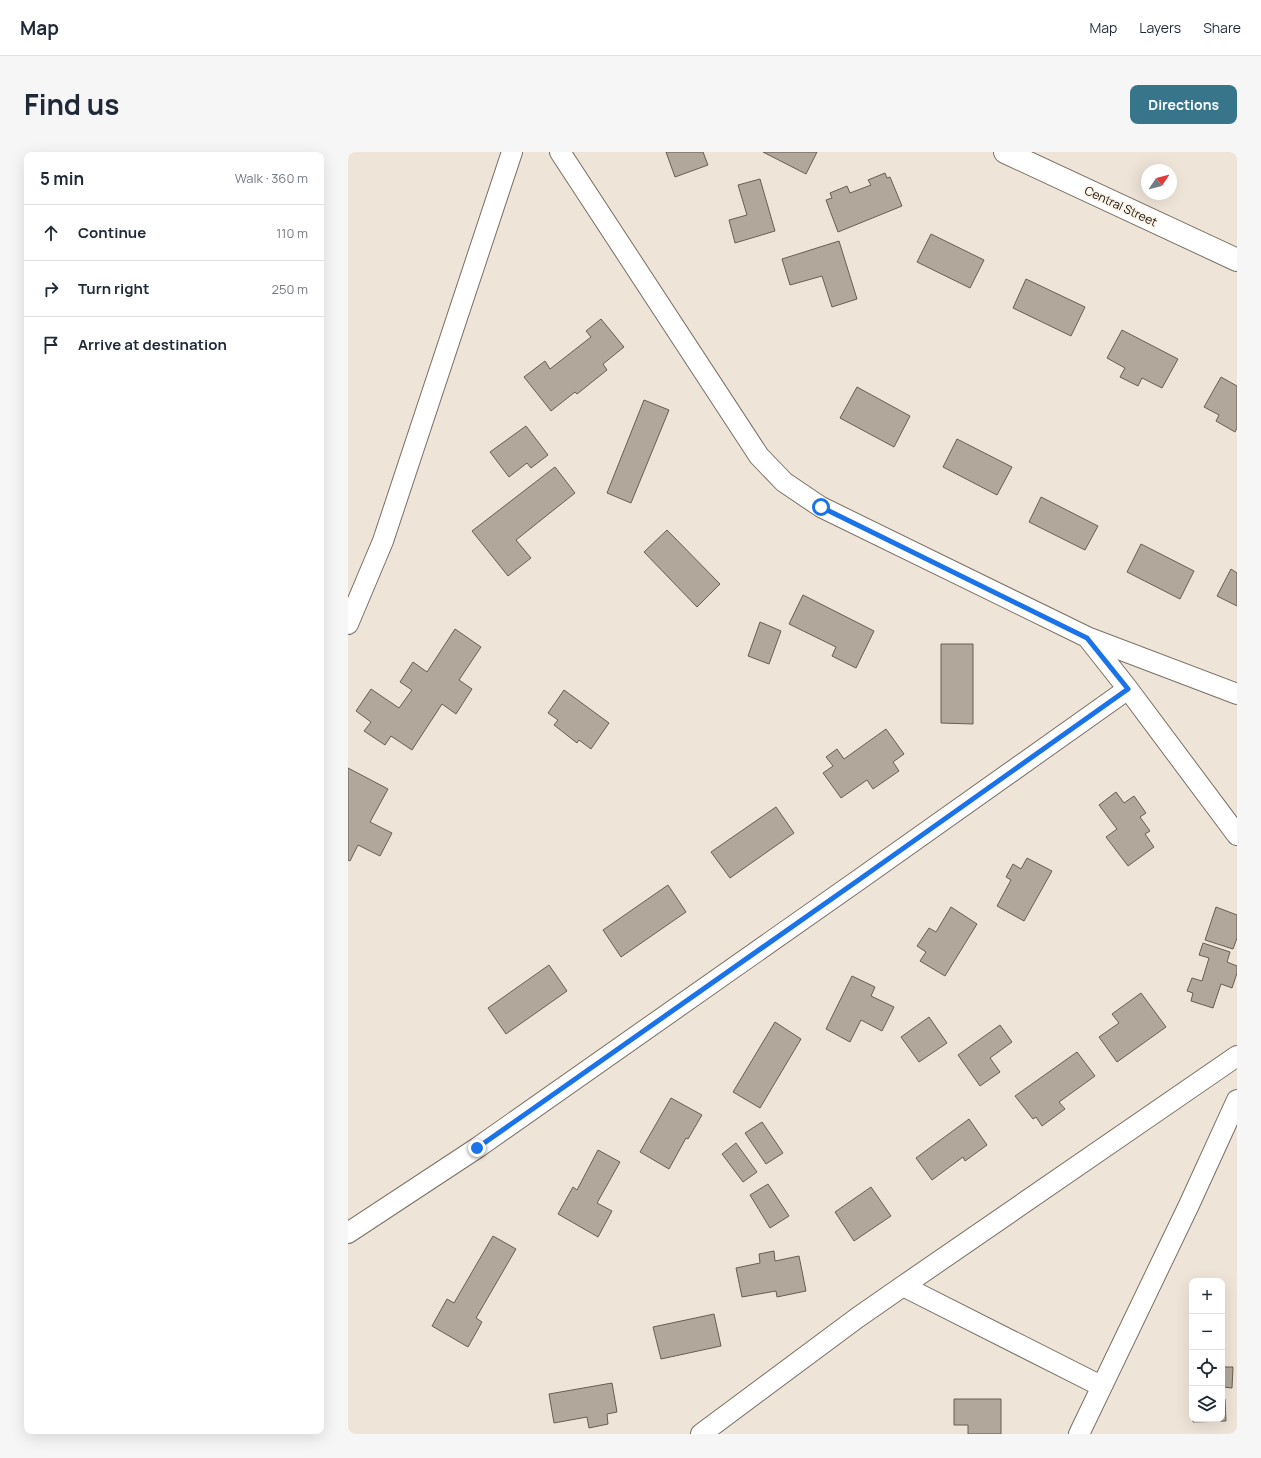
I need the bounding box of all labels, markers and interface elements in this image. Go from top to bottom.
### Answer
text: Map [20,15,59,41]
text: Map [1089,18,1117,37]
text: Layers [1139,18,1181,37]
text: Share [1203,18,1241,37]
text: Find us [24,85,119,123]
button: Directions [1130,85,1237,124]
north arrow [1141,164,1177,200]
text: 5 min [40,167,84,190]
text: Walk · 360 m [235,169,308,187]
street label: Central Street [1082,182,1160,230]
icon: ahead [40,222,62,244]
text: Continue [78,222,146,243]
text: 110 m [276,224,308,242]
icon: right [40,278,62,300]
text: Turn right [78,278,149,299]
text: 250 m [272,280,308,298]
icon: arrive [40,334,62,356]
text: Arrive at destination [78,334,227,355]
route start [812,498,830,516]
route end [468,1139,486,1157]
map controls [1189,1278,1225,1422]
button: + [1189,1278,1225,1314]
button: − [1189,1314,1225,1350]
button: locate [1189,1350,1225,1386]
button: layers [1189,1386,1225,1422]

